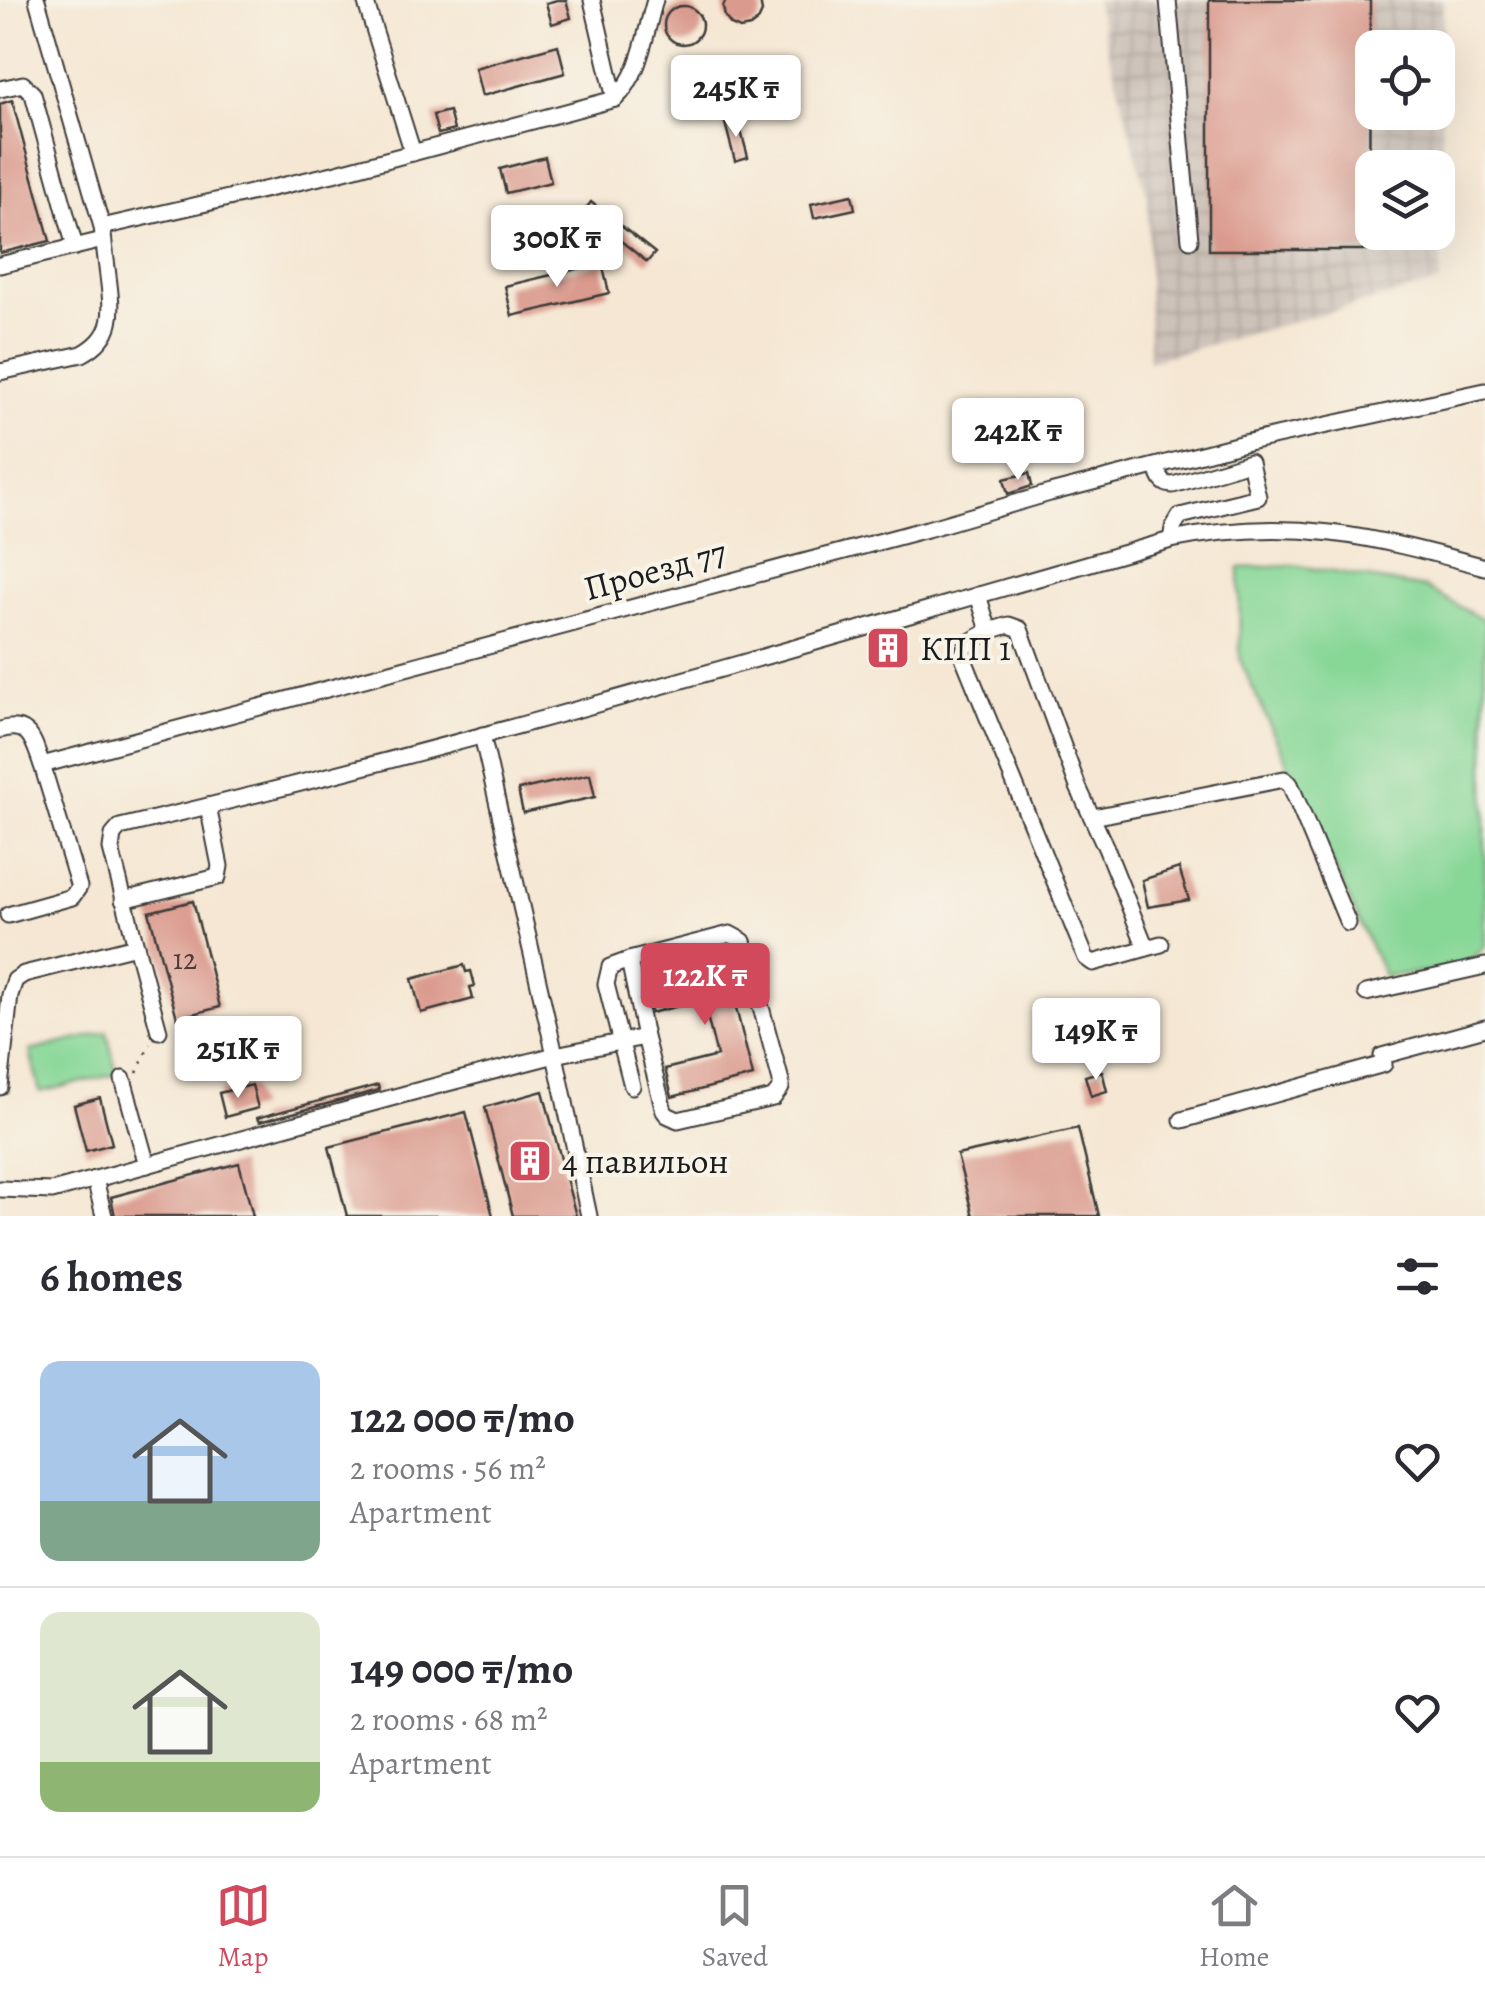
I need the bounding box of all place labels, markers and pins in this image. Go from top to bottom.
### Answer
pin: 245K ₸ [655,55,817,140]
pin: 300K ₸ [476,205,638,290]
pin: 242K ₸ [937,398,1099,483]
place label: КПП 1 [920,624,1011,672]
building icon: КПП 1 [865,625,911,671]
pin: 122K ₸ [624,943,786,1028]
pin: 149K ₸ [1015,998,1177,1083]
pin: 251K ₸ [157,1016,319,1101]
place label: 4 павильон [562,1137,729,1185]
building icon: 4 павильон [507,1138,553,1184]

